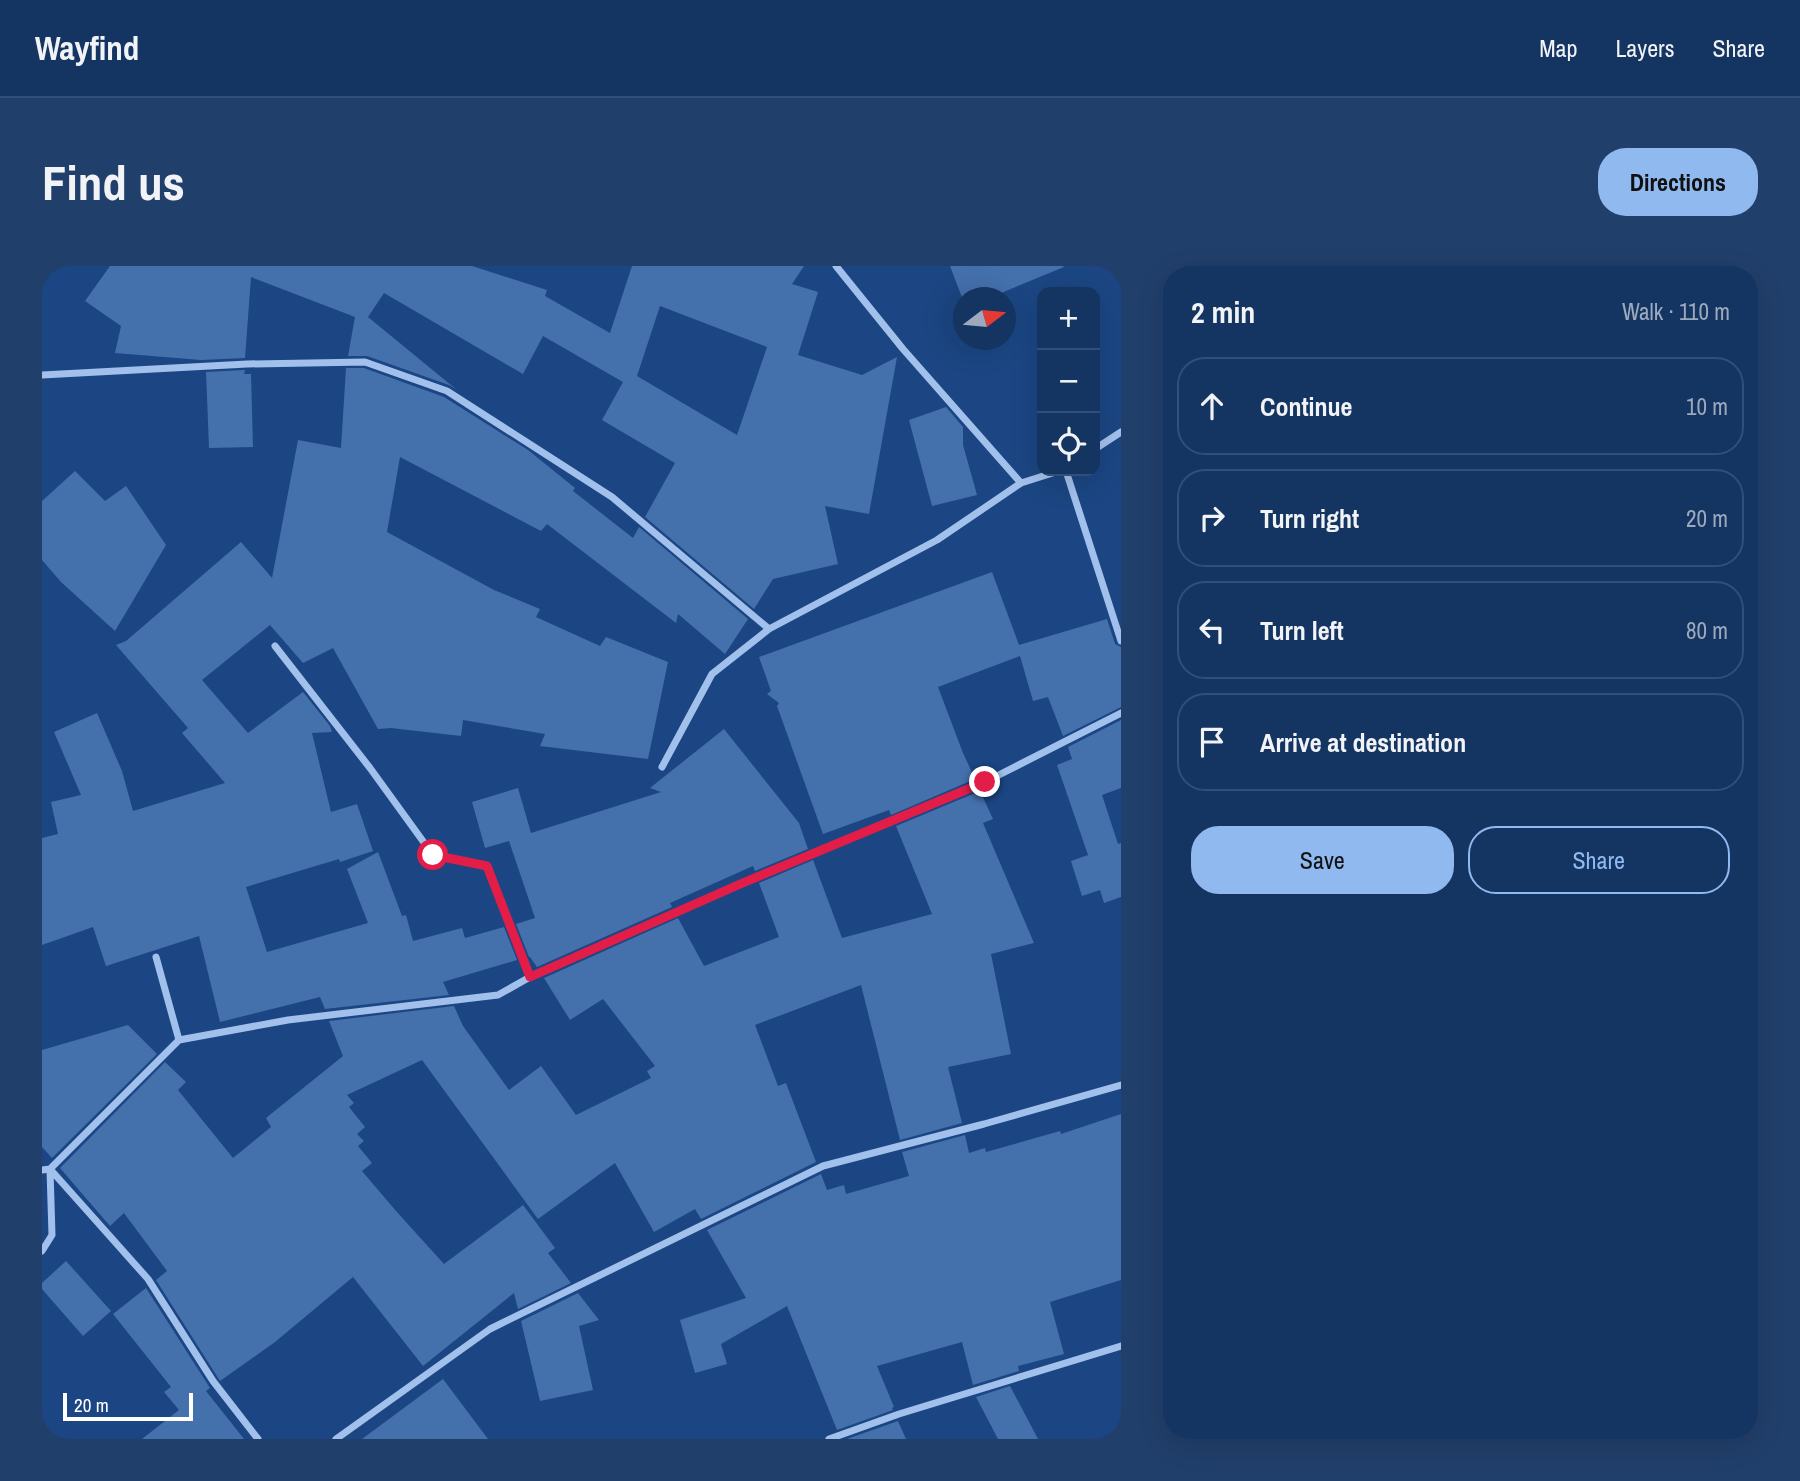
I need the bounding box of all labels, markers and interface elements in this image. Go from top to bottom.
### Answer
text: Wayfind [35,26,139,70]
text: Map [1539,32,1577,64]
text: Layers [1615,32,1674,64]
text: Share [1712,32,1765,64]
button: Directions [1598,148,1758,216]
text: Find us [42,149,185,215]
north arrow [953,287,1016,350]
map controls [1037,287,1100,476]
button: + [1037,287,1100,350]
text: 2 min [1191,292,1255,332]
text: Walk · 110 m [1622,296,1730,327]
button: − [1037,350,1100,413]
icon: ahead [1193,387,1231,425]
text: Continue [1260,389,1352,424]
text: 10 m [1686,391,1728,422]
button: locate [1037,413,1100,476]
icon: right [1193,499,1231,537]
text: Turn right [1260,501,1359,536]
text: 20 m [1686,503,1728,534]
icon: left [1193,611,1231,649]
text: Turn left [1260,613,1344,648]
text: 80 m [1686,615,1728,646]
icon: arrive [1193,723,1231,761]
text: Arrive at destination [1260,725,1466,760]
route end [969,766,1000,797]
button: Save [1191,826,1454,894]
button: Share [1468,826,1730,894]
route start [417,839,448,870]
scale bar [63,1390,192,1422]
text: 20 m [74,1392,109,1418]

